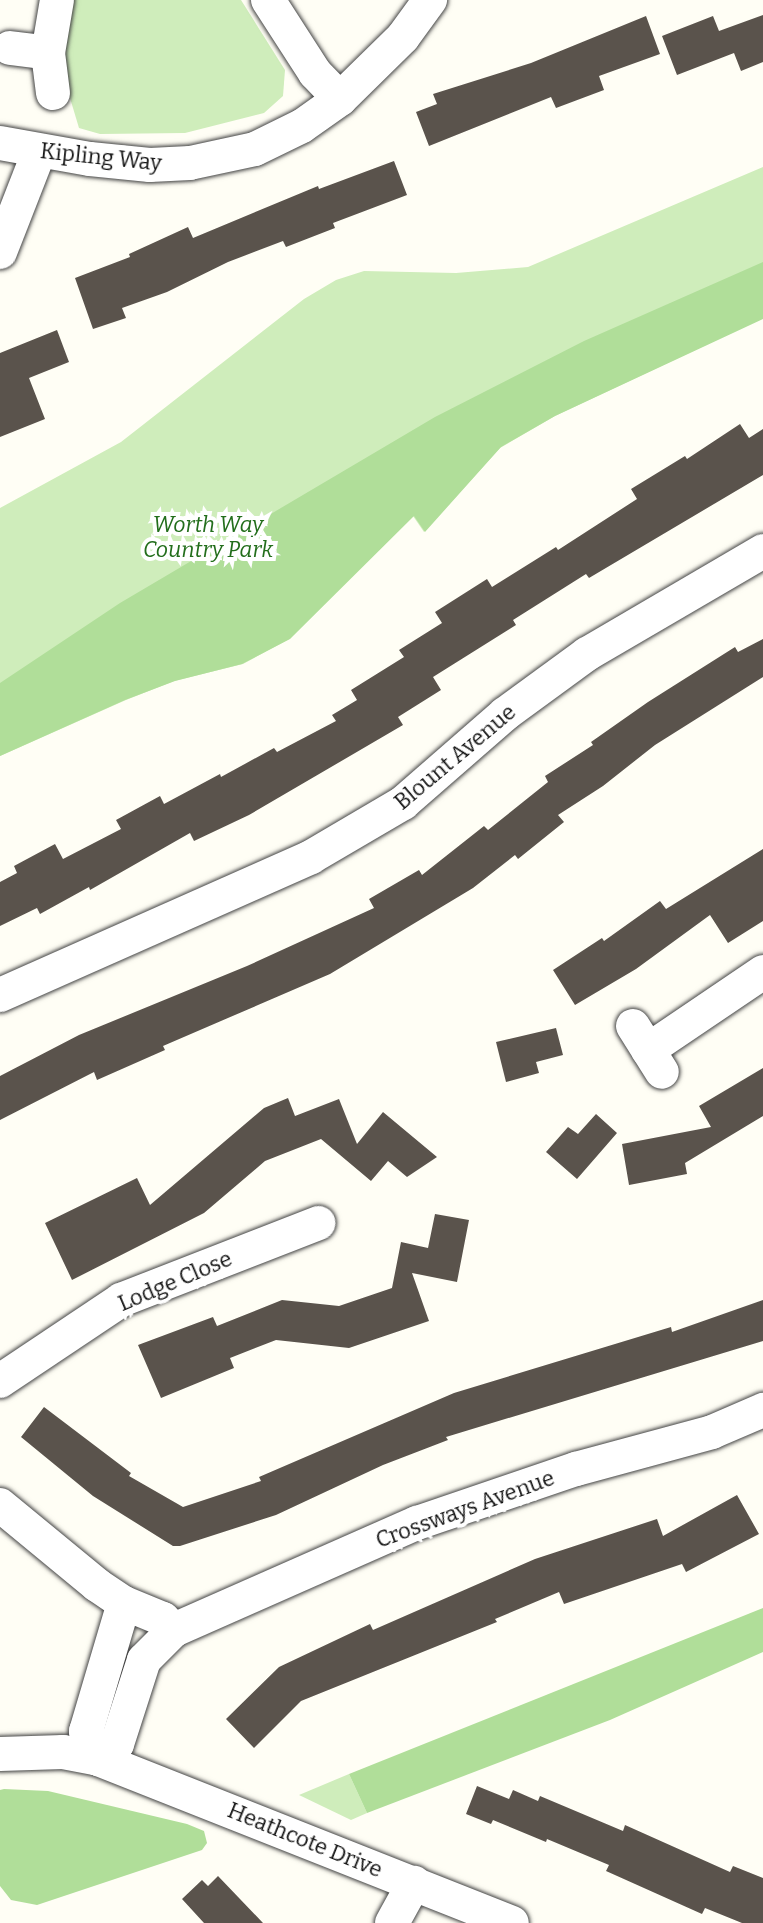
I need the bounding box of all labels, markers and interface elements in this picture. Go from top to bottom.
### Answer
street label: Kipling Way [39,137,163,177]
park label: Worth Way Country Park [143,511,273,562]
street label: Blount Avenue [389,699,521,815]
street label: Lodge Close [114,1245,236,1317]
street label: Crossways Avenue [372,1464,558,1554]
street label: Heathcote Drive [224,1797,386,1883]

